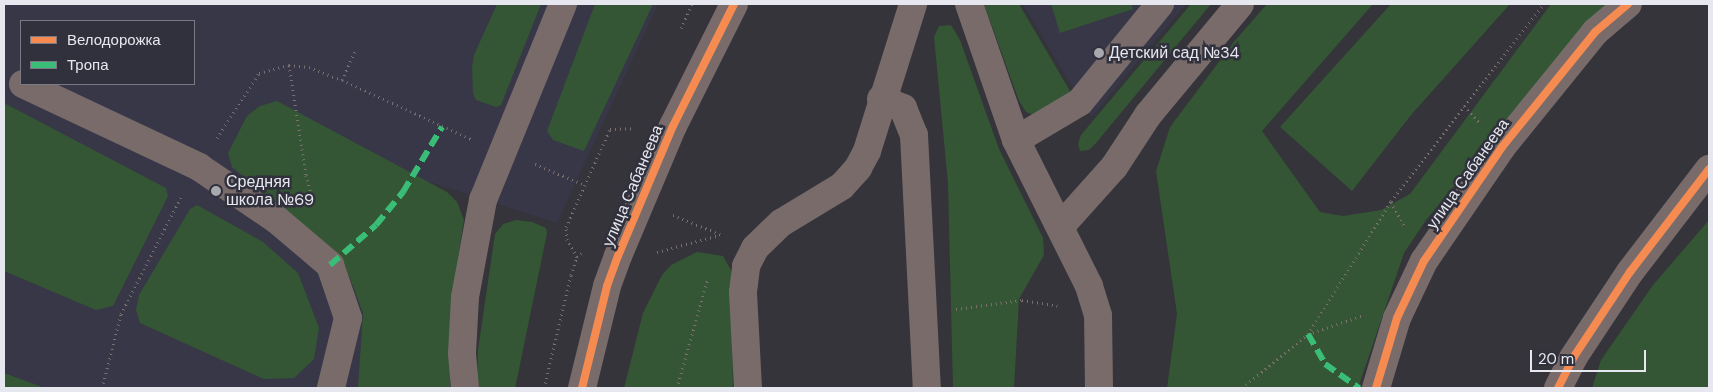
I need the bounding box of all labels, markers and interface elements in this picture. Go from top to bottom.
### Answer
legend [20,20,195,85]
text: Велодорожка [67,30,161,50]
place label: Детский сад №34 [1109,43,1239,63]
marker: Детский сад №34 [1093,47,1105,59]
text: Тропа [67,55,108,75]
street label: улица Сабанеева [1423,115,1513,233]
street label: улица Сабанеева [599,122,667,250]
place label: Средняя школа №69 [226,172,314,210]
marker: Средняя школа №69 [210,185,222,197]
scale bar [1533,340,1649,372]
text: 20 m [1538,349,1574,369]

